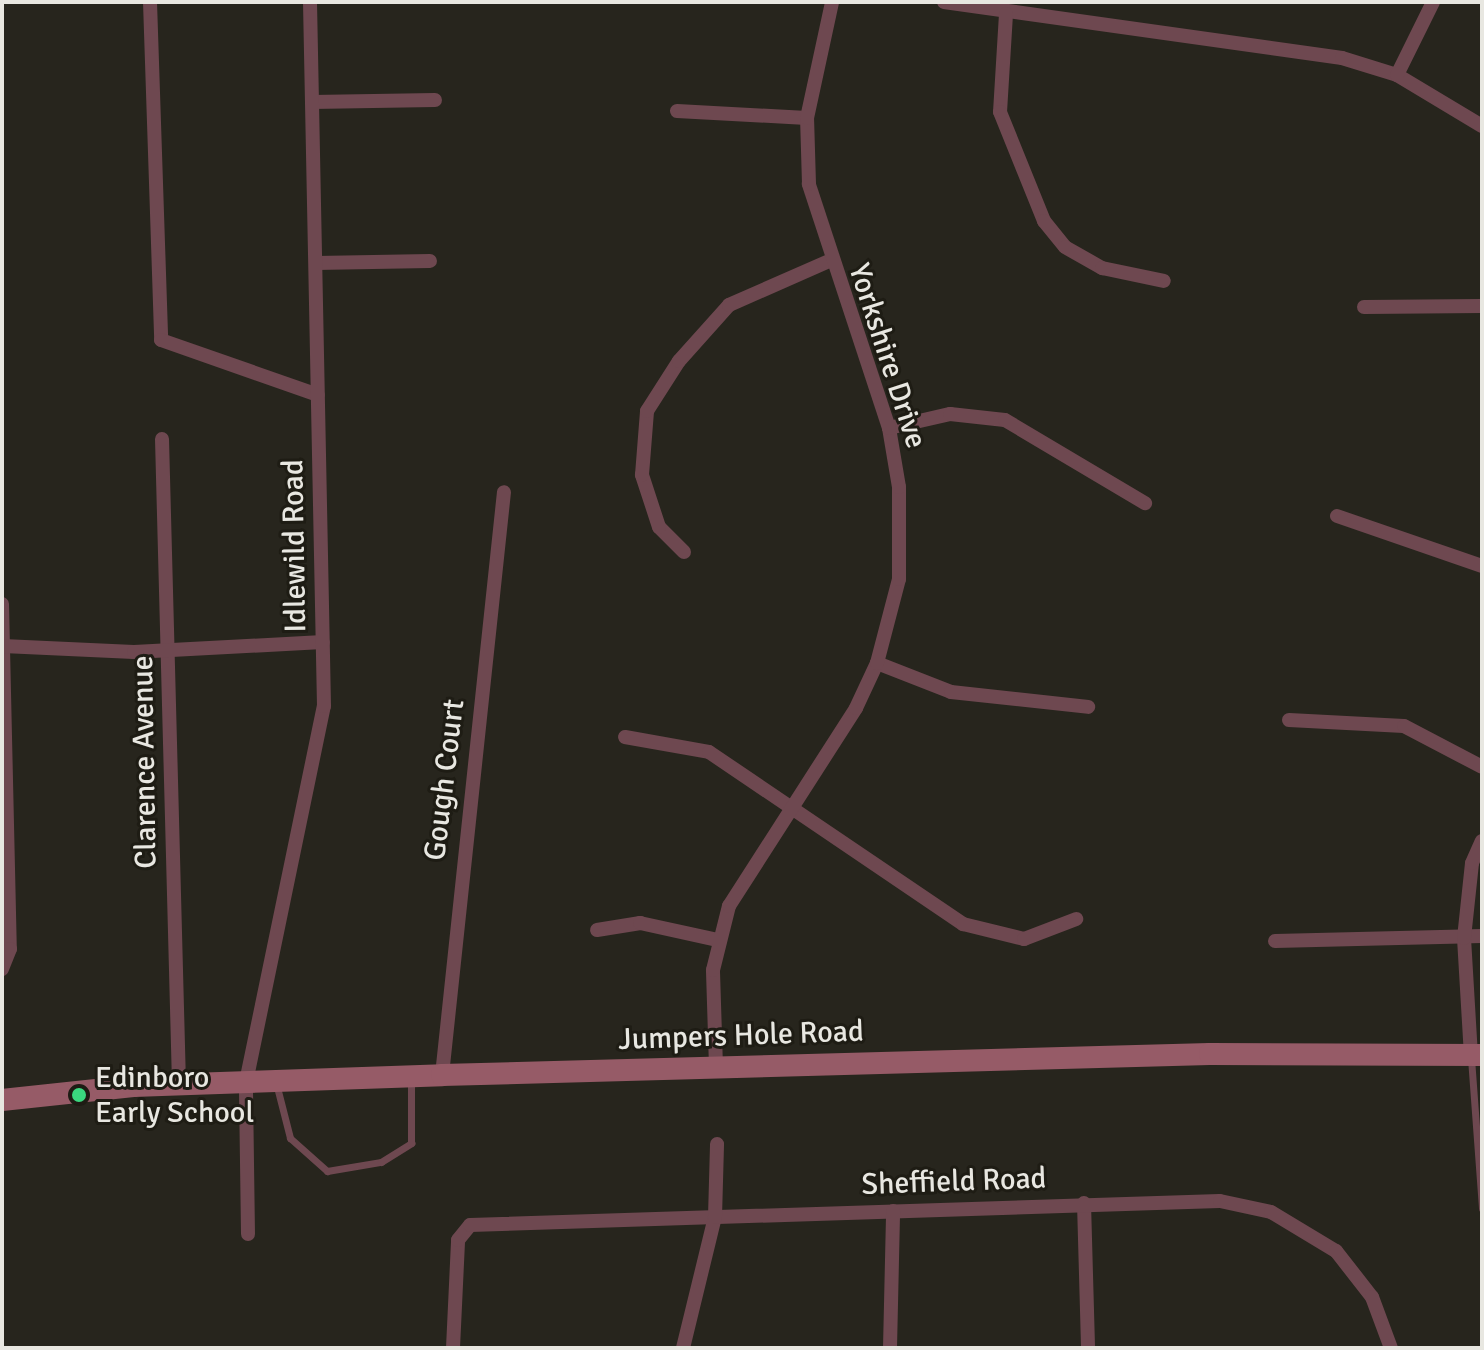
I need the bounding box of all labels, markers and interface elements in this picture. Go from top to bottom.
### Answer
street label: Yorkshire Drive [840,259,934,453]
street label: Idlewild Road [275,459,315,633]
street label: Clarence Avenue [125,655,165,869]
street label: Gough Court [417,697,473,863]
street label: Jumpers Hole Road [618,1014,864,1058]
place label: Edinboro Early School [95,1060,254,1130]
marker: Edinboro Early School [70,1086,88,1104]
street label: Sheffield Road [861,1161,1047,1203]

